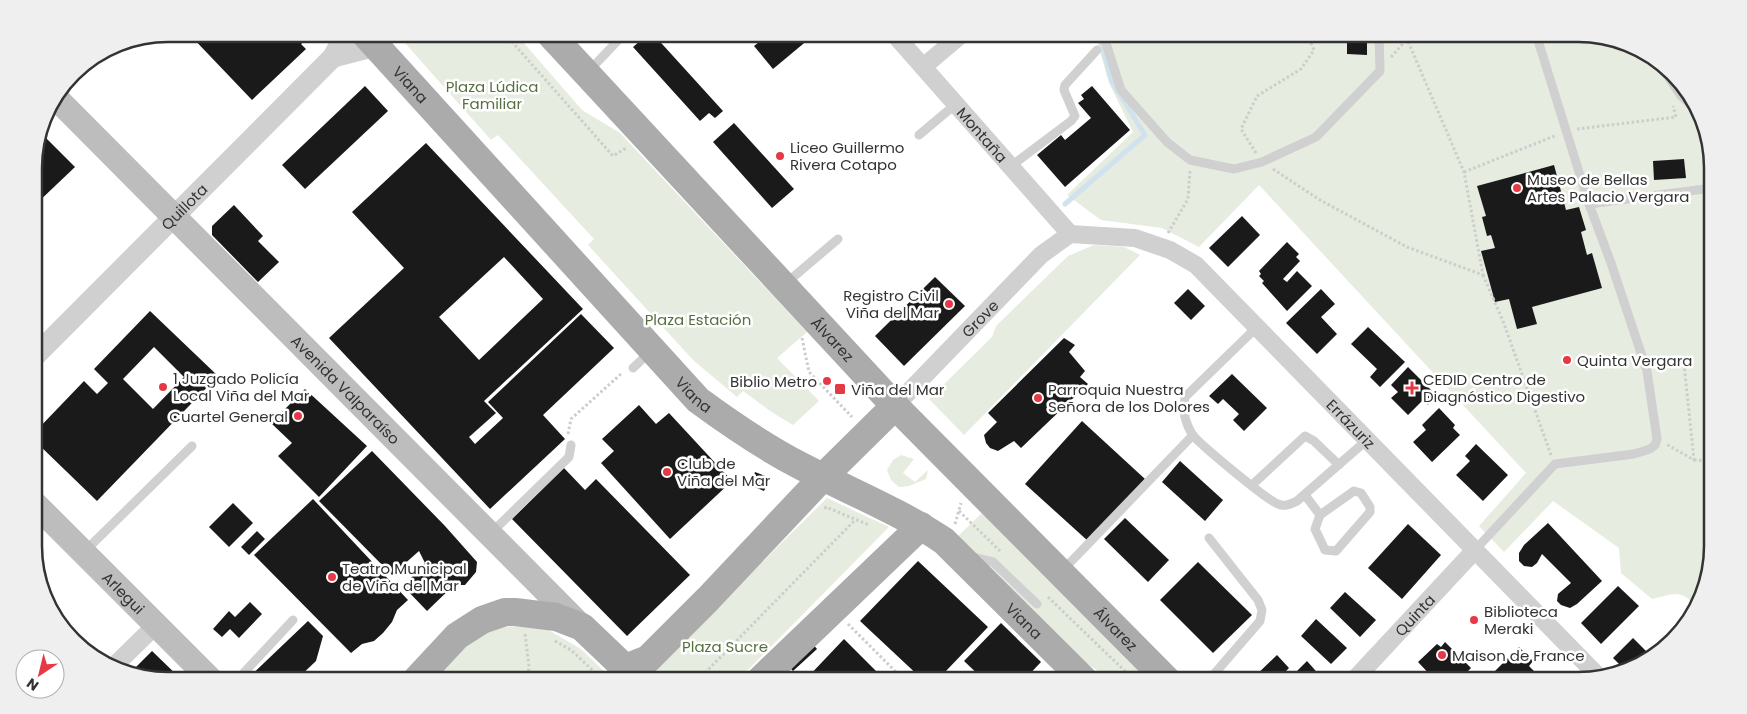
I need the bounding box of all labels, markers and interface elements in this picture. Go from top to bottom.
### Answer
street label: Viana [388,61,433,108]
park label: Plaza Lúdica Familiar [446,76,538,114]
street label: Montaña [952,102,1013,167]
place label: Liceo Guillermo Rivera Cotapo [790,137,904,175]
marker: Liceo Guillermo Rivera Cotapo [774,150,786,162]
place label: Museo de Bellas Artes Palacio Vergara [1527,169,1689,207]
street label: Quillota [156,179,212,234]
marker: Museo de Bellas Artes Palacio Vergara [1511,182,1523,194]
place label: Registro Civil Viña del Mar [843,285,939,323]
street label: Grove [957,295,1003,342]
marker: Registro Civil Viña del Mar [943,298,955,310]
park label: Plaza Estación [645,309,751,330]
street label: Álvarez [807,312,859,366]
street label: Avenida Valparaíso [287,330,405,449]
place label: Quinta Vergara [1577,350,1692,371]
marker: Quinta Vergara [1561,354,1573,366]
place label: 1 Juzgado Policía Local Viña del Mar [173,368,310,406]
place label: CEDID Centro de Diagnóstico Digestivo [1423,369,1585,407]
place label: Biblio Metro [730,371,817,392]
street label: Viana [671,372,716,417]
marker: Biblio Metro [821,375,833,387]
place label: Viña del Mar [851,379,945,400]
place label: Parroquia Nuestra Señora de los Dolores [1048,379,1210,417]
marker: 1 Juzgado Policía Local Viña del Mar [157,381,169,393]
marker: CEDID Centro de Diagnóstico Digestivo [1405,381,1419,395]
marker: Viña del Mar [833,382,847,396]
marker: Parroquia Nuestra Señora de los Dolores [1032,392,1044,404]
street label: Errázuriz [1322,394,1380,453]
place label: Cuartel General [169,406,288,427]
marker: Cuartel General [292,410,304,422]
place label: Club de Viña del Mar [677,453,771,491]
marker: Club de Viña del Mar [661,466,673,478]
place label: Teatro Municipal de Viña del Mar [342,558,467,596]
street label: Arlegui [98,567,150,619]
marker: Teatro Municipal de Viña del Mar [326,571,338,583]
street label: Quinta [1390,589,1439,640]
street label: Viana [1001,598,1047,644]
place label: Biblioteca Meraki [1484,601,1558,639]
street label: Álvarez [1089,602,1143,655]
marker: Biblioteca Meraki [1468,614,1480,626]
park label: Plaza Sucre [682,636,768,657]
place label: Maison de France [1452,645,1585,666]
north arrow [15,649,65,699]
marker: Maison de France [1436,649,1448,661]
text: N [22,673,43,696]

